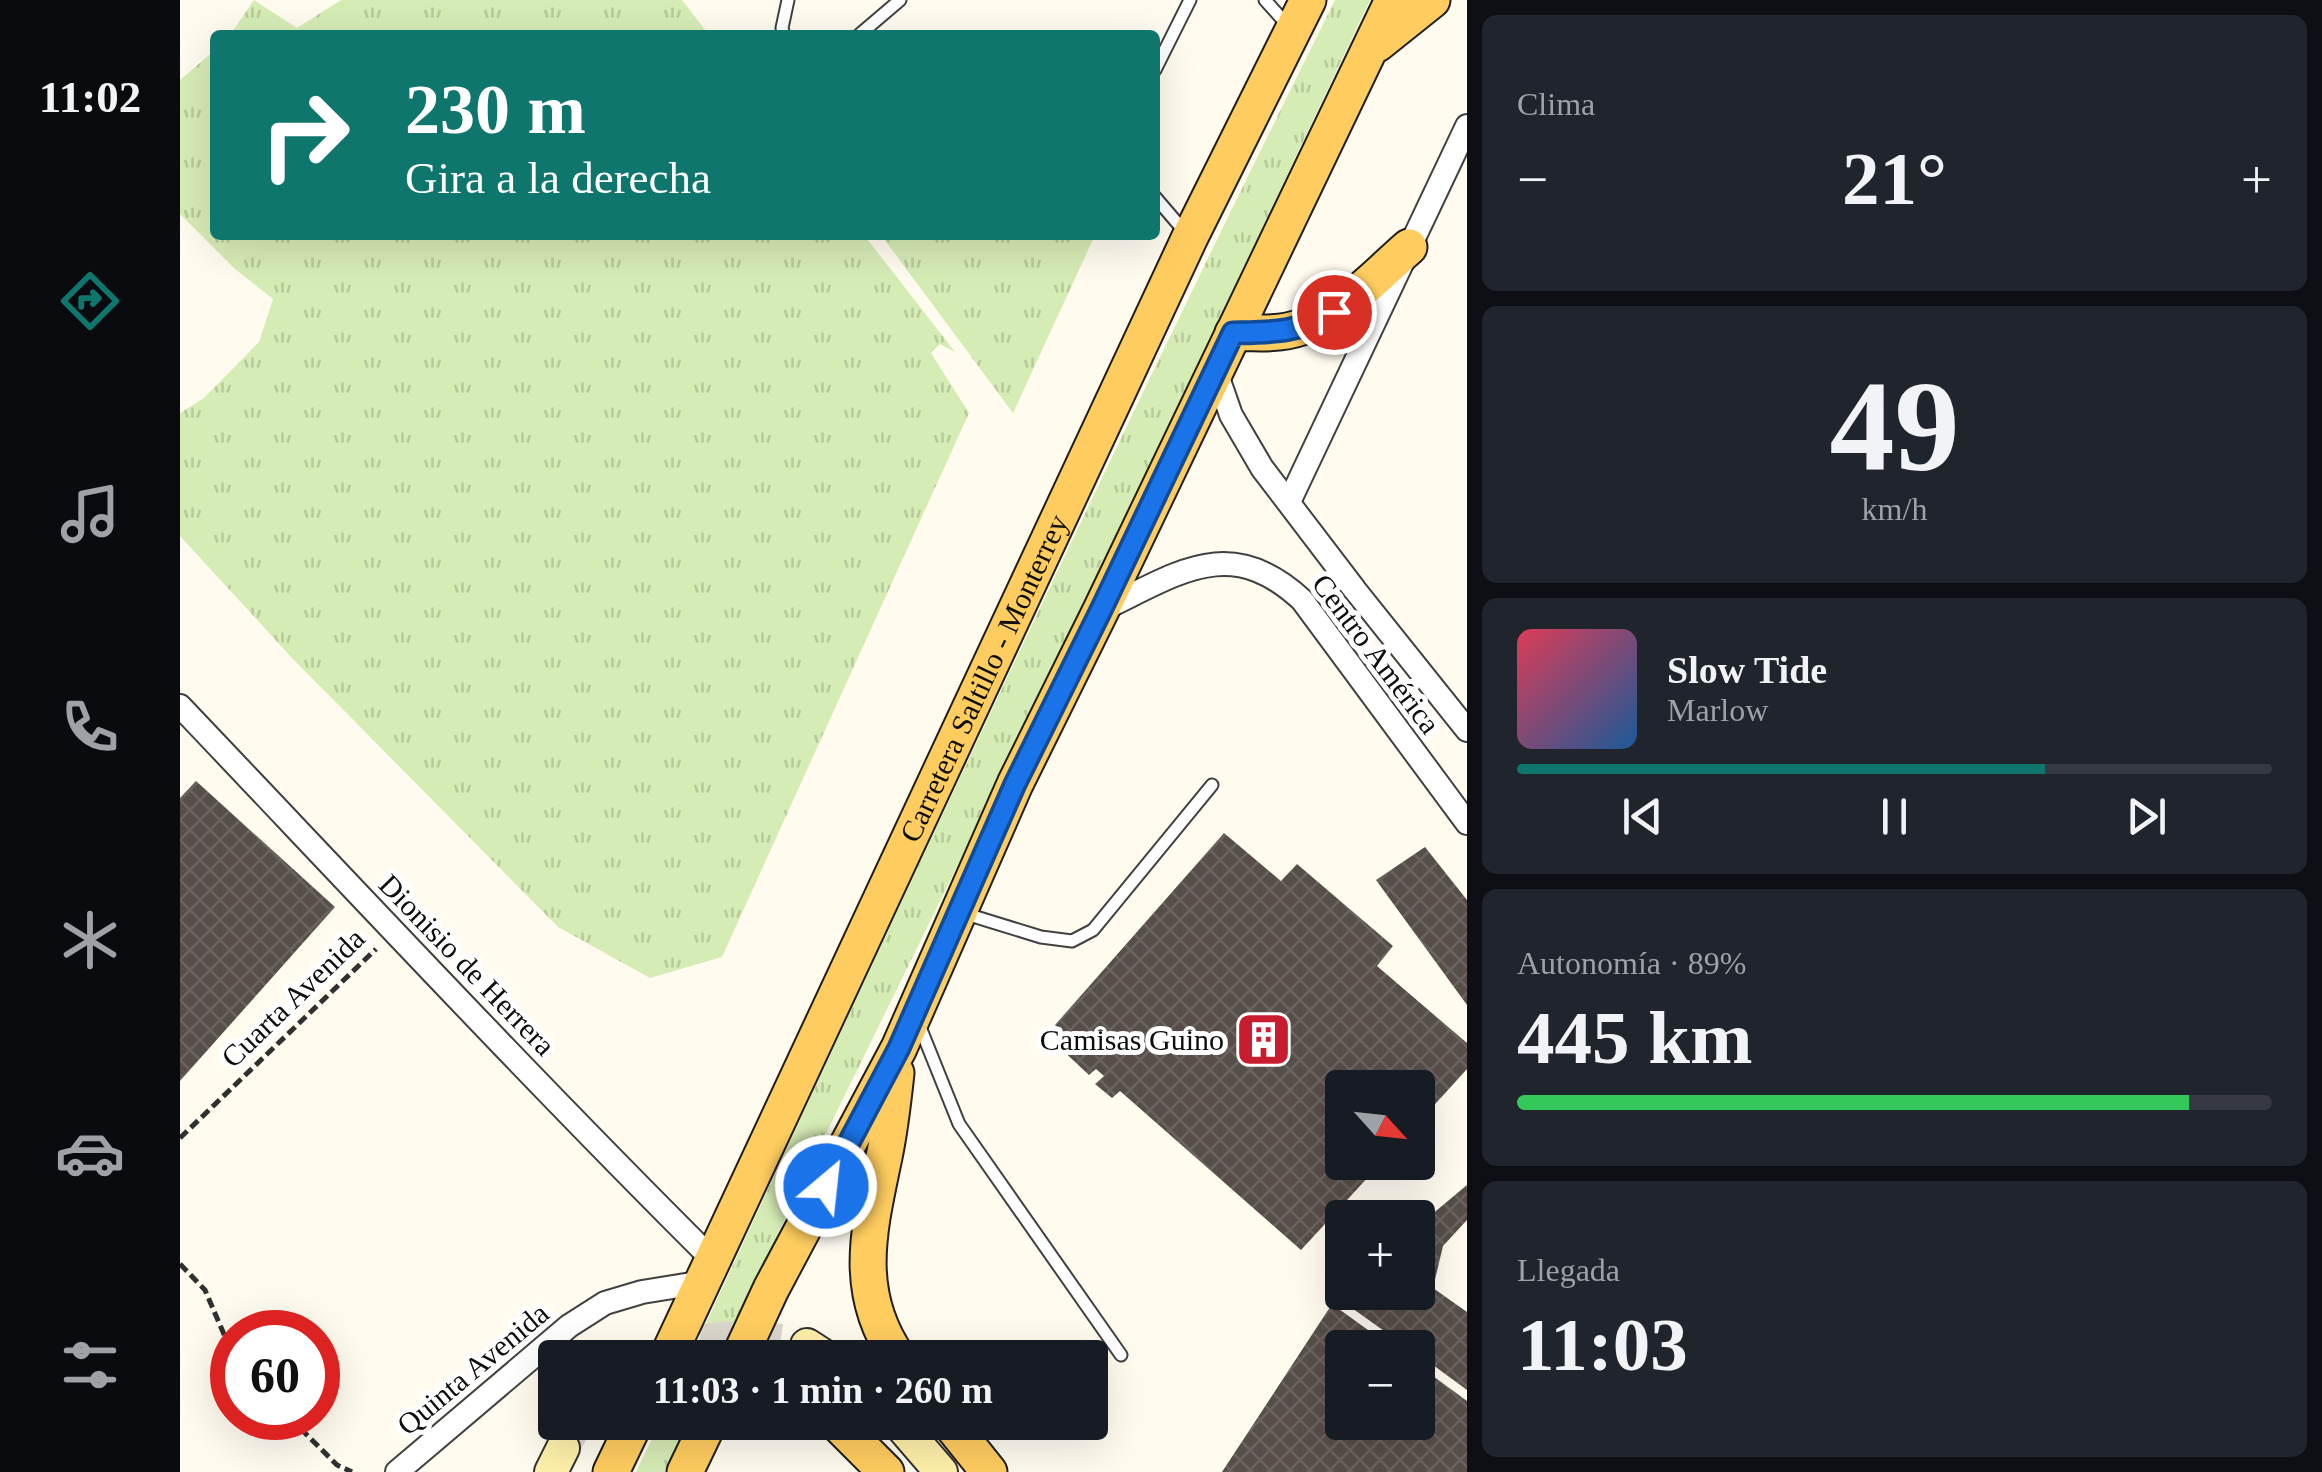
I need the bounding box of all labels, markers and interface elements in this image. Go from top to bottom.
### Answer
icon: right [240,70,370,200]
text: 230 m [405,71,586,148]
text: 11:02 [39,72,141,122]
text: Clima [1517,86,1595,122]
text: 21° [1842,137,1947,220]
text: − [1517,149,1548,210]
text: + [2241,149,2272,210]
text: Gira a la derecha [405,153,711,203]
icon: directions [55,266,125,336]
pin [1292,270,1377,355]
icon: arrive [1307,285,1362,340]
text: 49 [1830,354,1960,498]
icon: music [55,479,125,549]
text: km/h [1862,491,1927,527]
street label: Carretera Saltillo - Monterrey [893,509,1074,847]
street label: Centro América [1306,568,1447,740]
text: Slow Tide [1667,649,1827,691]
icon: phone [55,692,125,762]
text: Marlow [1667,692,1768,728]
icon: previous [1615,789,1670,844]
icon: pause [1867,789,1922,844]
icon: next [2119,789,2174,844]
street label: Dionisio de Herrera [373,867,562,1062]
icon: climate [55,905,125,975]
street label: Cuarta Avenida [215,921,371,1074]
text: Autonomía · 89% [1517,945,1746,981]
text: 445 km [1517,996,1752,1079]
building icon: Camisas Guino [1233,1010,1293,1070]
place label: Camisas Guino [1040,1023,1224,1056]
north arrow [1325,1070,1435,1180]
map controls [1325,1070,1435,1440]
icon: car [55,1118,125,1188]
position arrow [774,1134,878,1238]
button: + [1325,1200,1435,1310]
text: Llegada [1517,1252,1620,1288]
street label: Quinta Avenida [390,1296,555,1441]
text: 11:03 [1517,1303,1688,1386]
speed limit sign: 60 [210,1310,340,1440]
icon: filters [55,1330,125,1400]
button: − [1325,1330,1435,1440]
text: 11:03 · 1 min · 260 m [653,1369,993,1411]

